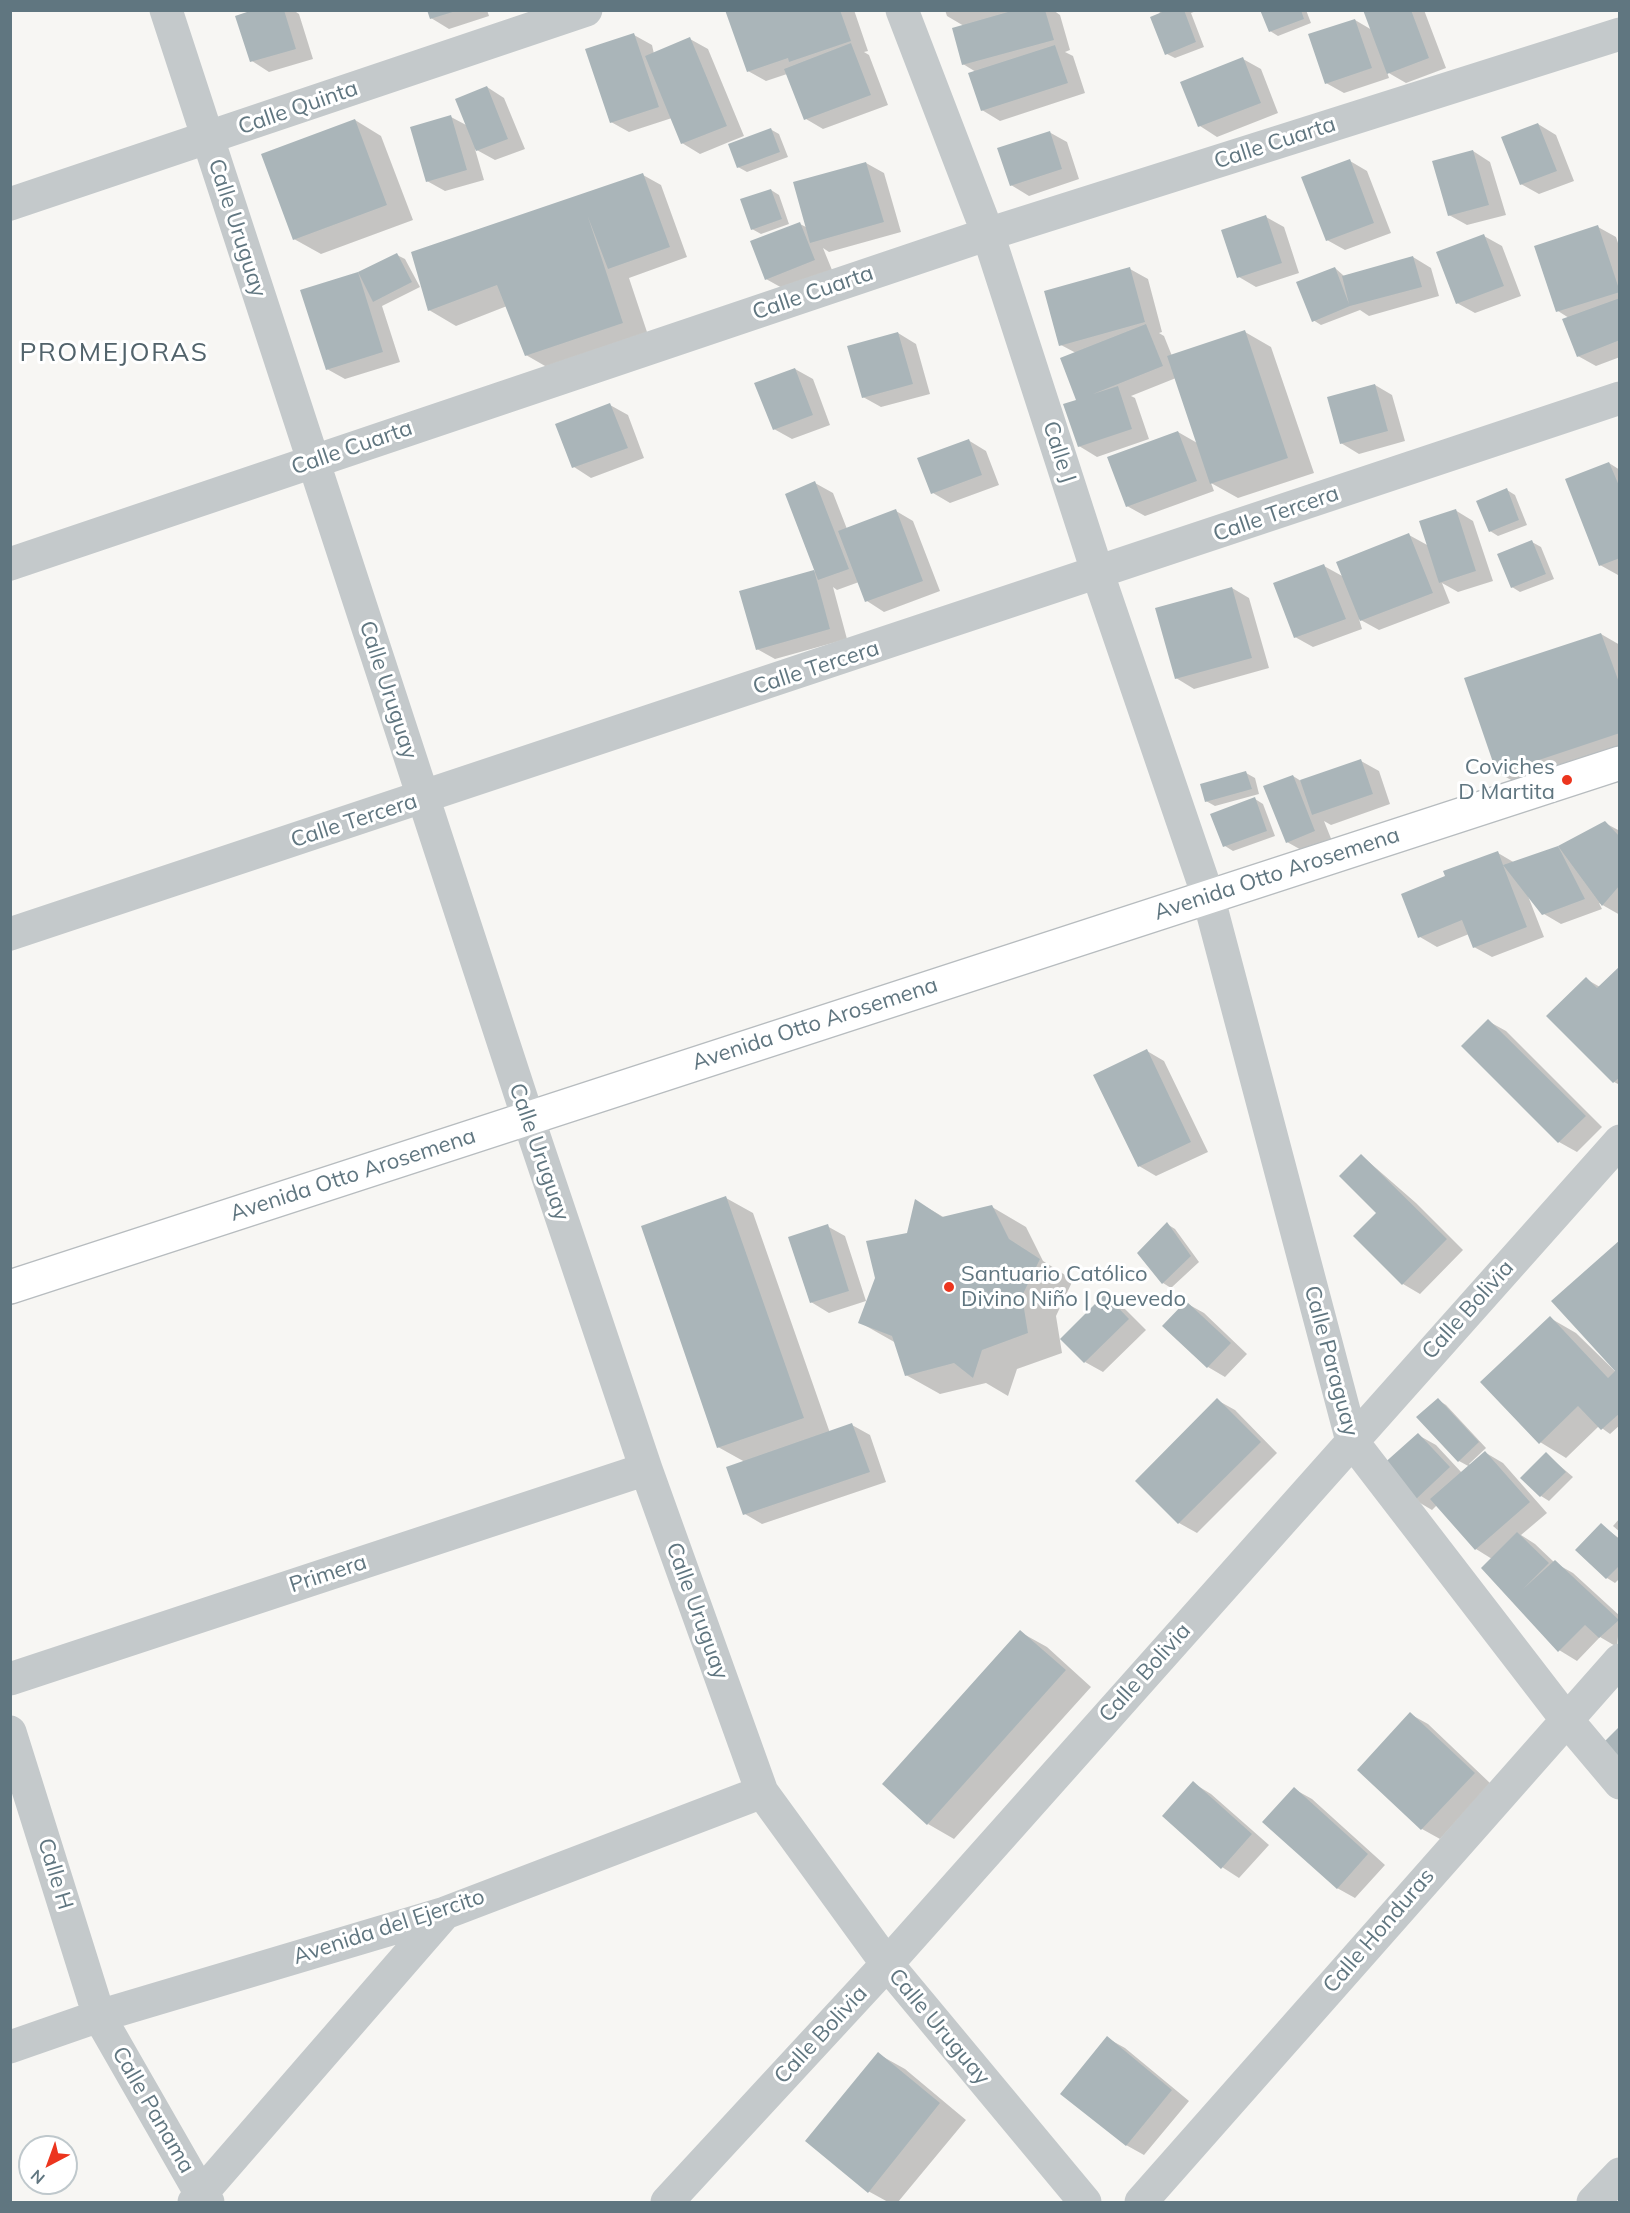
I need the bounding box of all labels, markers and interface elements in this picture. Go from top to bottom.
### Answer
street label: Calle Quinta [235,75,361,141]
street label: Calle Cuarta [1211,111,1339,175]
street label: Calle Uruguay [202,156,272,300]
street label: Calle Cuarta [749,260,877,326]
district label: PROMEJORAS [19,337,209,369]
street label: Calle Cuarta [288,415,416,481]
street label: Calle J [1037,418,1081,486]
street label: Calle Tercera [1210,480,1342,548]
street label: Calle Uruguay [353,618,423,762]
street label: Calle Tercera [750,635,882,701]
place label: Coviches D Martita [1458,754,1555,806]
marker: Coviches D Martita [1560,773,1574,787]
street label: Calle Tercera [288,788,420,854]
street label: Avenida Otto Arosemena [1151,822,1403,926]
street label: Avenida Otto Arosemena [689,972,941,1076]
street label: Calle Uruguay [503,1080,575,1224]
street label: Avenida Otto Arosemena [227,1123,479,1227]
street label: Calle Bolivia [1417,1255,1519,1365]
place label: Santuario Católico Divino Niño | Quevedo [961,1261,1186,1312]
marker: Santuario Católico Divino Niño | Quevedo [942,1280,956,1294]
street label: Calle Paraguay [1298,1283,1364,1439]
street label: Calle Uruguay [660,1539,734,1683]
street label: Primera [286,1549,370,1599]
street label: Calle Bolivia [1094,1618,1196,1728]
street label: Calle H [32,1835,78,1913]
street label: Calle Honduras [1318,1863,1440,1999]
street label: Avenida del Ejercito [290,1884,488,1970]
street label: Calle Uruguay [883,1964,995,2090]
street label: Calle Bolivia [769,1981,873,2089]
street label: Calle Panama [106,2042,200,2178]
north arrow [18,2135,78,2195]
text: N [26,2166,49,2189]

